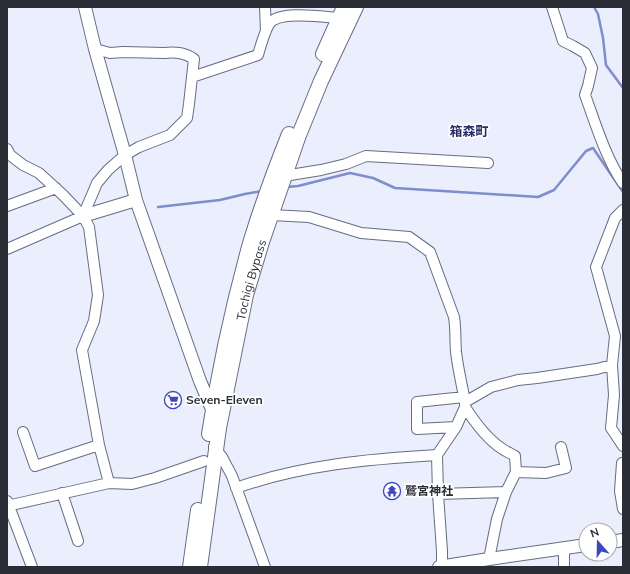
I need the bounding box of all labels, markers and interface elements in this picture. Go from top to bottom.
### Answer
district label: 箱森町 [449,123,489,139]
street label: Tochigi Bypass [233,238,269,321]
supermarket icon: Seven-Eleven [163,390,183,410]
place label: Seven-Eleven [186,392,263,407]
temple icon: 鷲宮神社 [382,481,402,501]
place label: 鷲宮神社 [405,483,453,498]
north arrow [578,522,618,562]
text: N [588,525,601,541]

